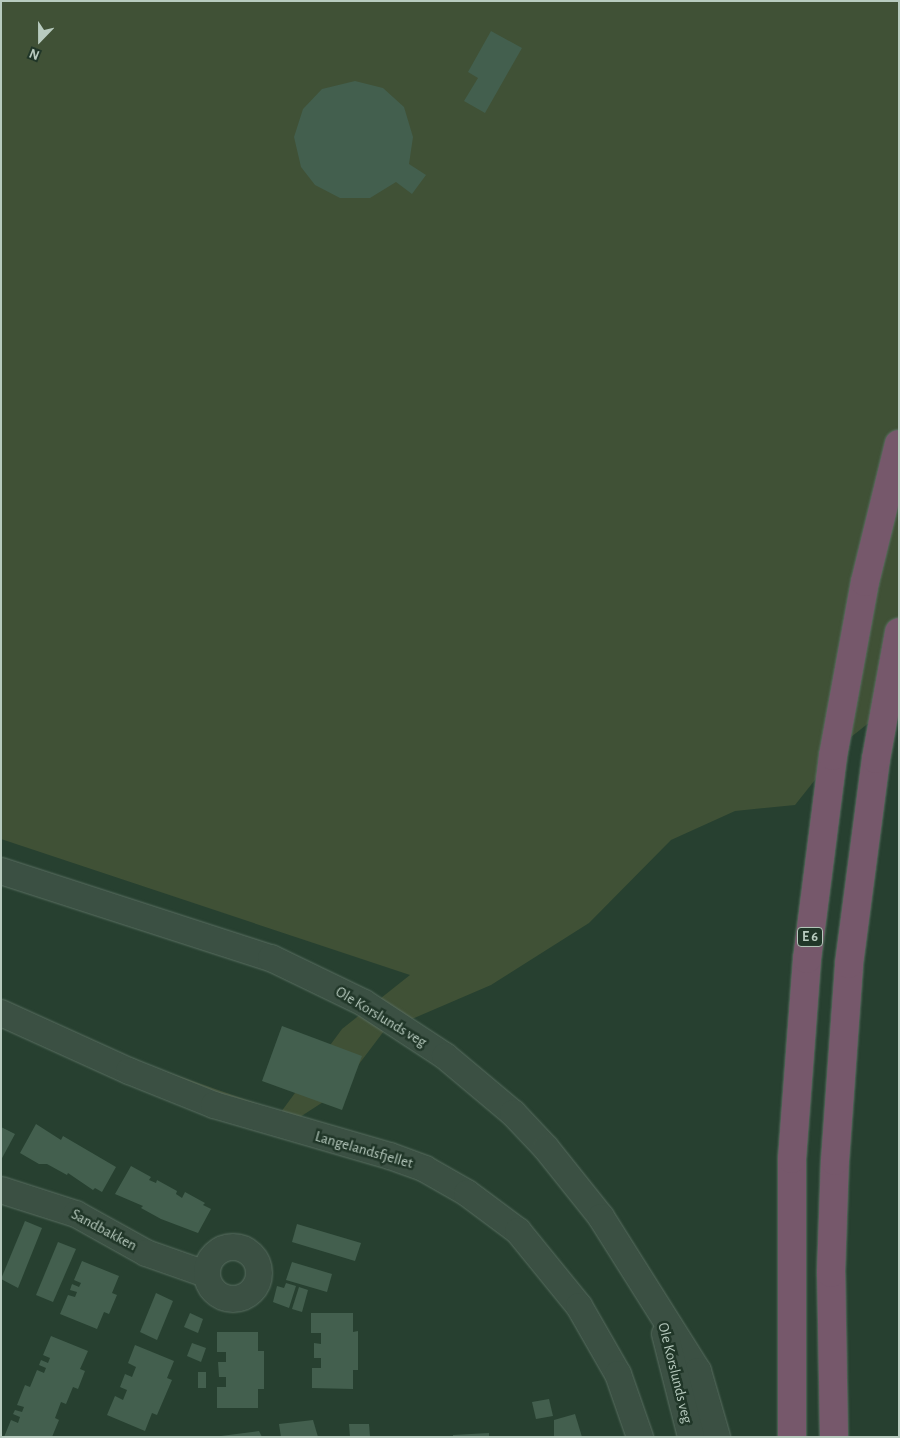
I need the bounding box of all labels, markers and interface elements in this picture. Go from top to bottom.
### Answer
north arrow [15,15,65,65]
text: N [27,46,42,62]
road number: E 6 [796,926,824,949]
street label: Ole Korslunds veg [332,983,430,1051]
street label: Langelandsfjellet [313,1127,415,1173]
street label: Sandbakken [68,1205,140,1255]
street label: Ole Korslunds veg [654,1321,696,1425]

